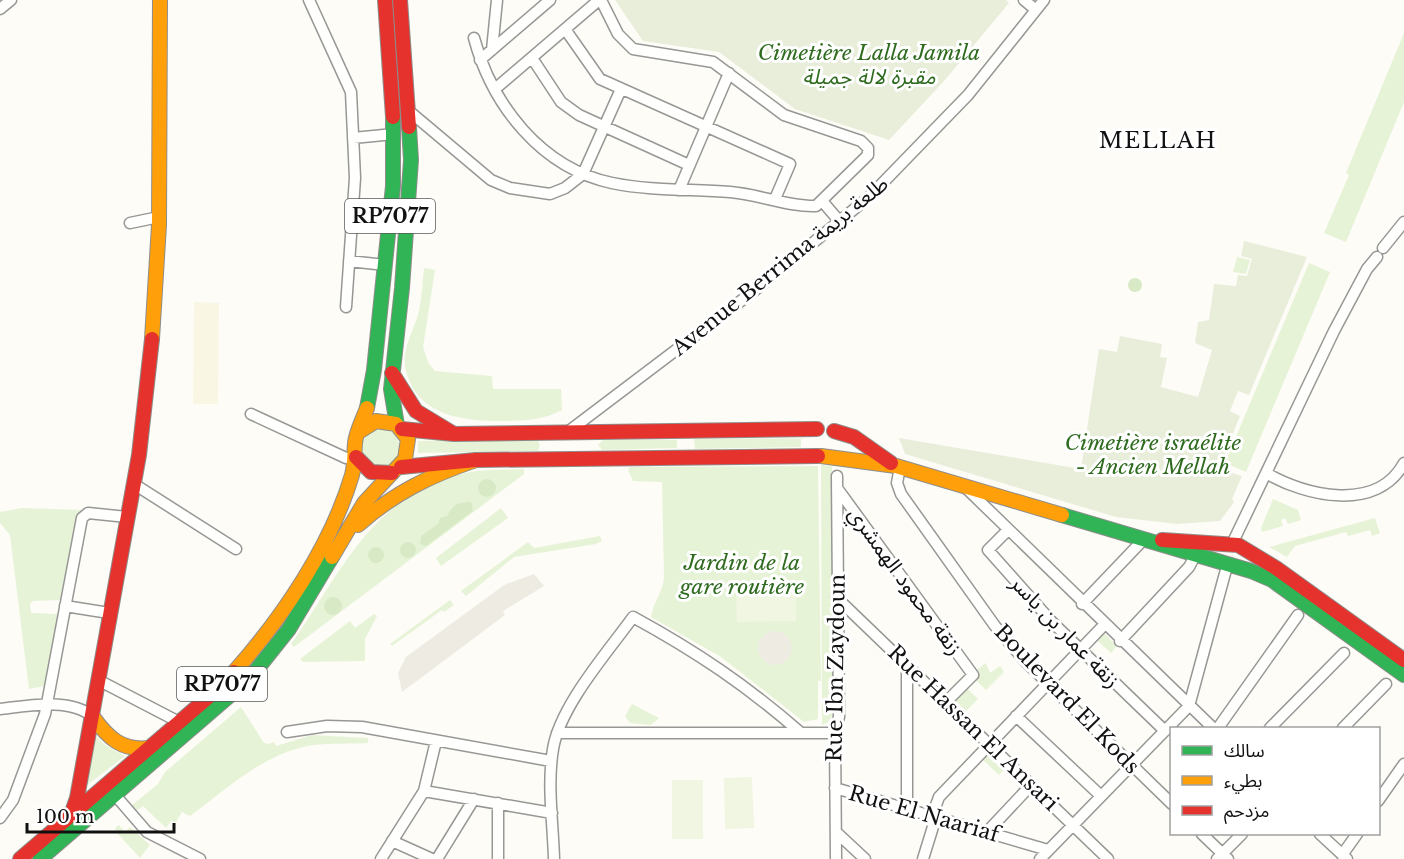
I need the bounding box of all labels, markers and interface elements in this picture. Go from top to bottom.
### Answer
park label: Cimetière Lalla Jamila مقبرة لالة جميلة [758,40,980,90]
district label: MELLAH [1099,127,1217,154]
street label: Avenue Berrima طلعة بريمة [666,171,893,362]
road number: RP7077 [345,199,435,233]
park label: Cimetière israélite - Ancien Mellah [1065,430,1242,480]
street label: زنقة محمود الهمشري [840,502,968,662]
park label: Jardin de la gare routière [678,550,804,600]
street label: زنقة عمار بن ياسر [1004,570,1125,694]
street label: Rue Ibn Zaydoun [821,574,851,762]
street label: Boulevard El Kods [989,619,1145,779]
street label: Rue Hassan El Ansari [882,640,1064,816]
road number: RP7077 [177,667,267,701]
legend [1170,727,1380,835]
text: سالك [1224,740,1265,762]
text: بطيء [1224,770,1262,794]
street label: Rue El Naariaf [846,780,1005,849]
scale bar [27,796,174,834]
text: مزدحم [1224,800,1269,824]
text: 100 m [36,806,94,828]

